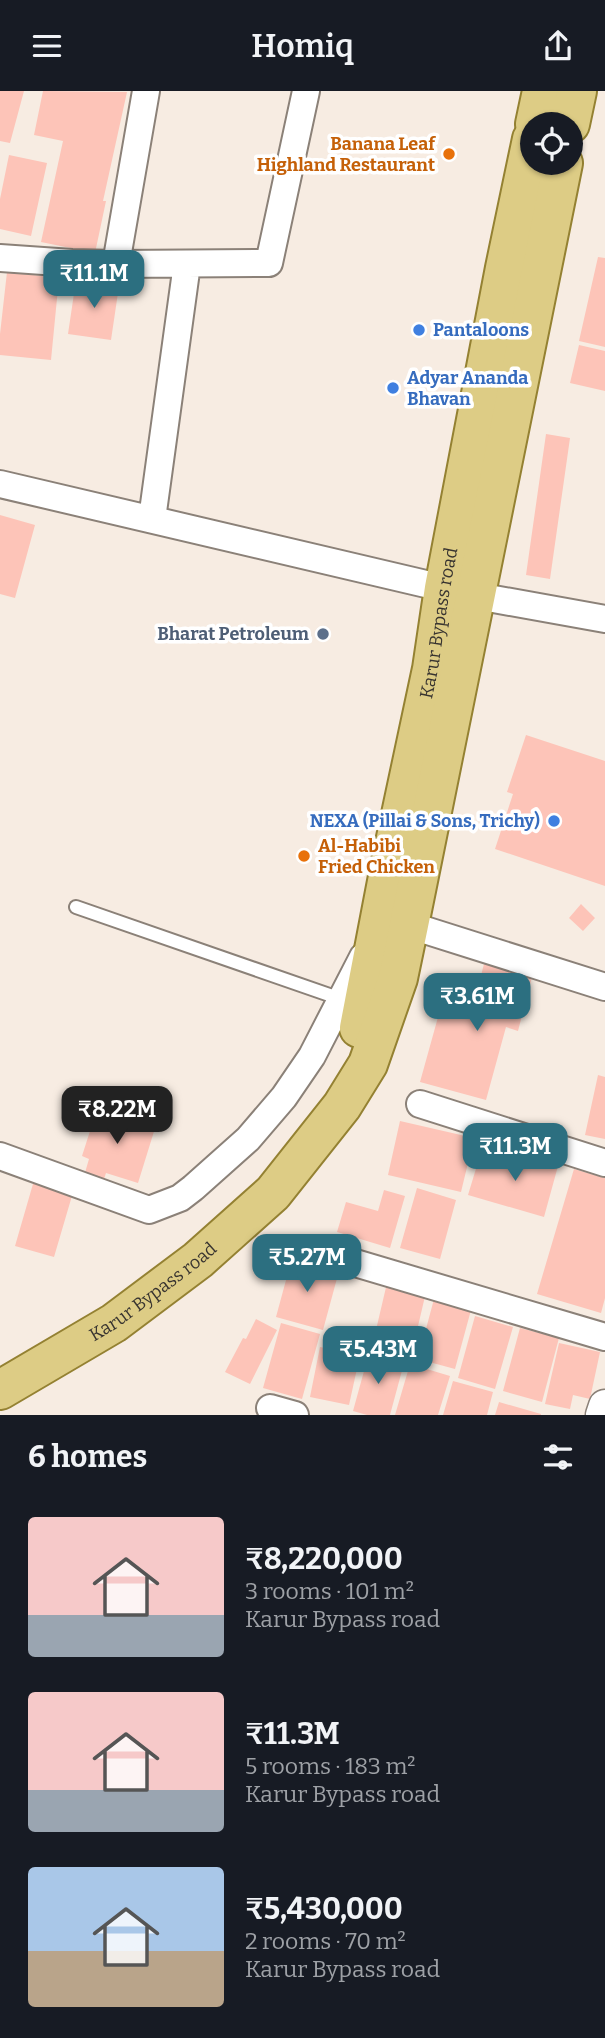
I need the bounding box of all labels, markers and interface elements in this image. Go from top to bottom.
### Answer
icon: menu [28,27,66,65]
text: Homiq [251,27,354,65]
icon: share [539,27,577,65]
map controls [520,112,583,175]
button: locate [520,112,583,175]
place label: Banana Leaf Highland Restaurant [257,133,436,176]
marker: Banana Leaf Highland Restaurant [441,146,457,162]
pin: ₹11.1M [37,251,151,310]
text: ₹11.1M [59,259,129,287]
place label: Pantaloons [433,319,529,341]
marker: Pantaloons [411,322,427,338]
place label: Adyar Ananda Bhavan [407,367,528,410]
marker: Adyar Ananda Bhavan [385,380,401,396]
street label: Karur Bypass road [415,545,463,700]
place label: Bharat Petroleum [157,623,309,645]
marker: Bharat Petroleum [315,626,331,642]
place label: NEXA (Pillai & Sons, Trichy) [310,810,540,832]
marker: NEXA (Pillai & Sons, Trichy) [546,813,562,829]
place label: Al-Habibi Fried Chicken [318,835,435,878]
marker: Al-Habibi Fried Chicken [296,848,312,864]
pin: ₹3.61M [420,974,534,1033]
text: ₹3.61M [440,982,514,1010]
pin: ₹8.22M [60,1087,174,1146]
text: ₹8.22M [78,1095,156,1123]
pin: ₹11.3M [458,1123,572,1183]
text: ₹11.3M [479,1132,551,1160]
pin: ₹5.27M [250,1235,364,1294]
street label: Karur Bypass road [85,1237,221,1346]
text: ₹5.27M [268,1243,346,1271]
pin: ₹5.43M [321,1327,435,1386]
text: ₹5.43M [339,1335,417,1363]
icon: filters [539,1438,577,1476]
text: 6 homes [28,1439,147,1475]
text: ₹8,220,000 [245,1541,403,1577]
icon: home [84,1545,168,1629]
text: 3 rooms · 101 m² [245,1577,414,1605]
text: Karur Bypass road [245,1605,440,1633]
text: ₹11.3M [245,1716,340,1752]
icon: home [84,1720,168,1804]
text: 5 rooms · 183 m² [245,1752,416,1780]
text: Karur Bypass road [245,1780,440,1808]
text: ₹5,430,000 [245,1891,403,1927]
icon: home [84,1895,168,1979]
text: 2 rooms · 70 m² [245,1927,406,1955]
text: Karur Bypass road [245,1955,440,1983]

